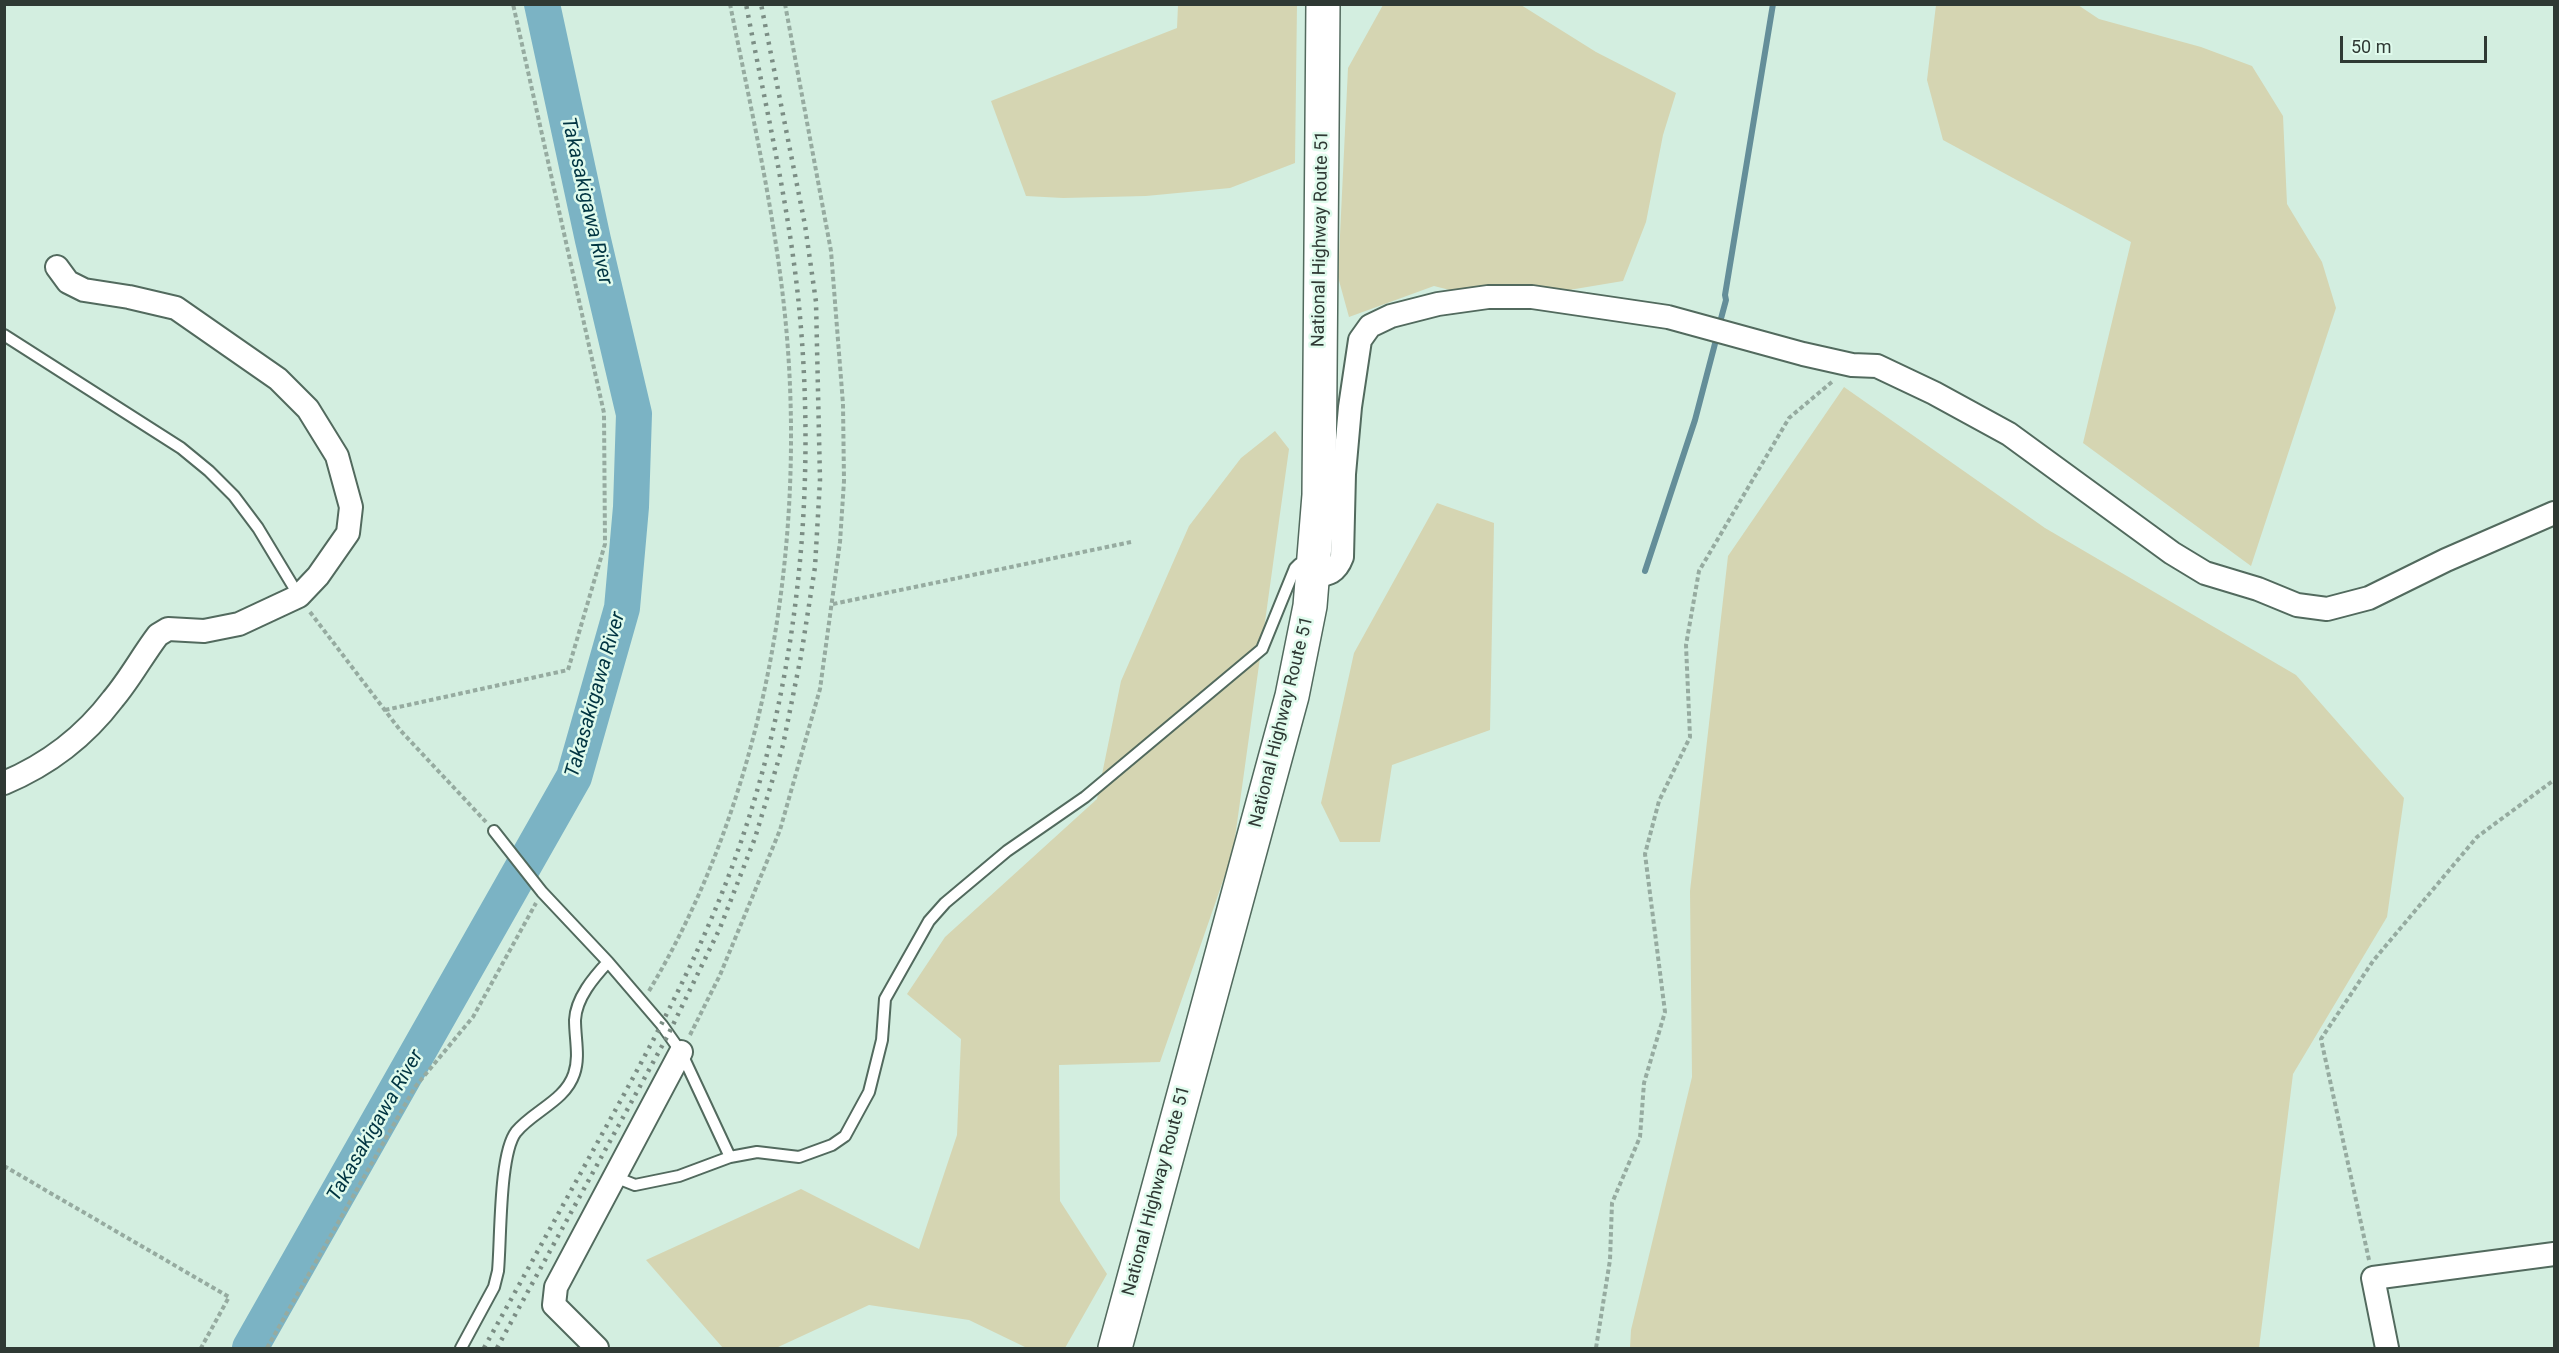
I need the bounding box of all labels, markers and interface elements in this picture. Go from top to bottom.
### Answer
scale bar [2343,24,2490,62]
text: 50 m [2351,36,2391,57]
water label: Takasakigawa River [555,115,617,287]
street label: National Highway Route 51 [1308,131,1334,347]
water label: Takasakigawa River [561,610,631,780]
street label: National Highway Route 51 [1245,614,1319,830]
water label: Takasakigawa River [323,1046,429,1206]
street label: National Highway Route 51 [1119,1084,1195,1298]

